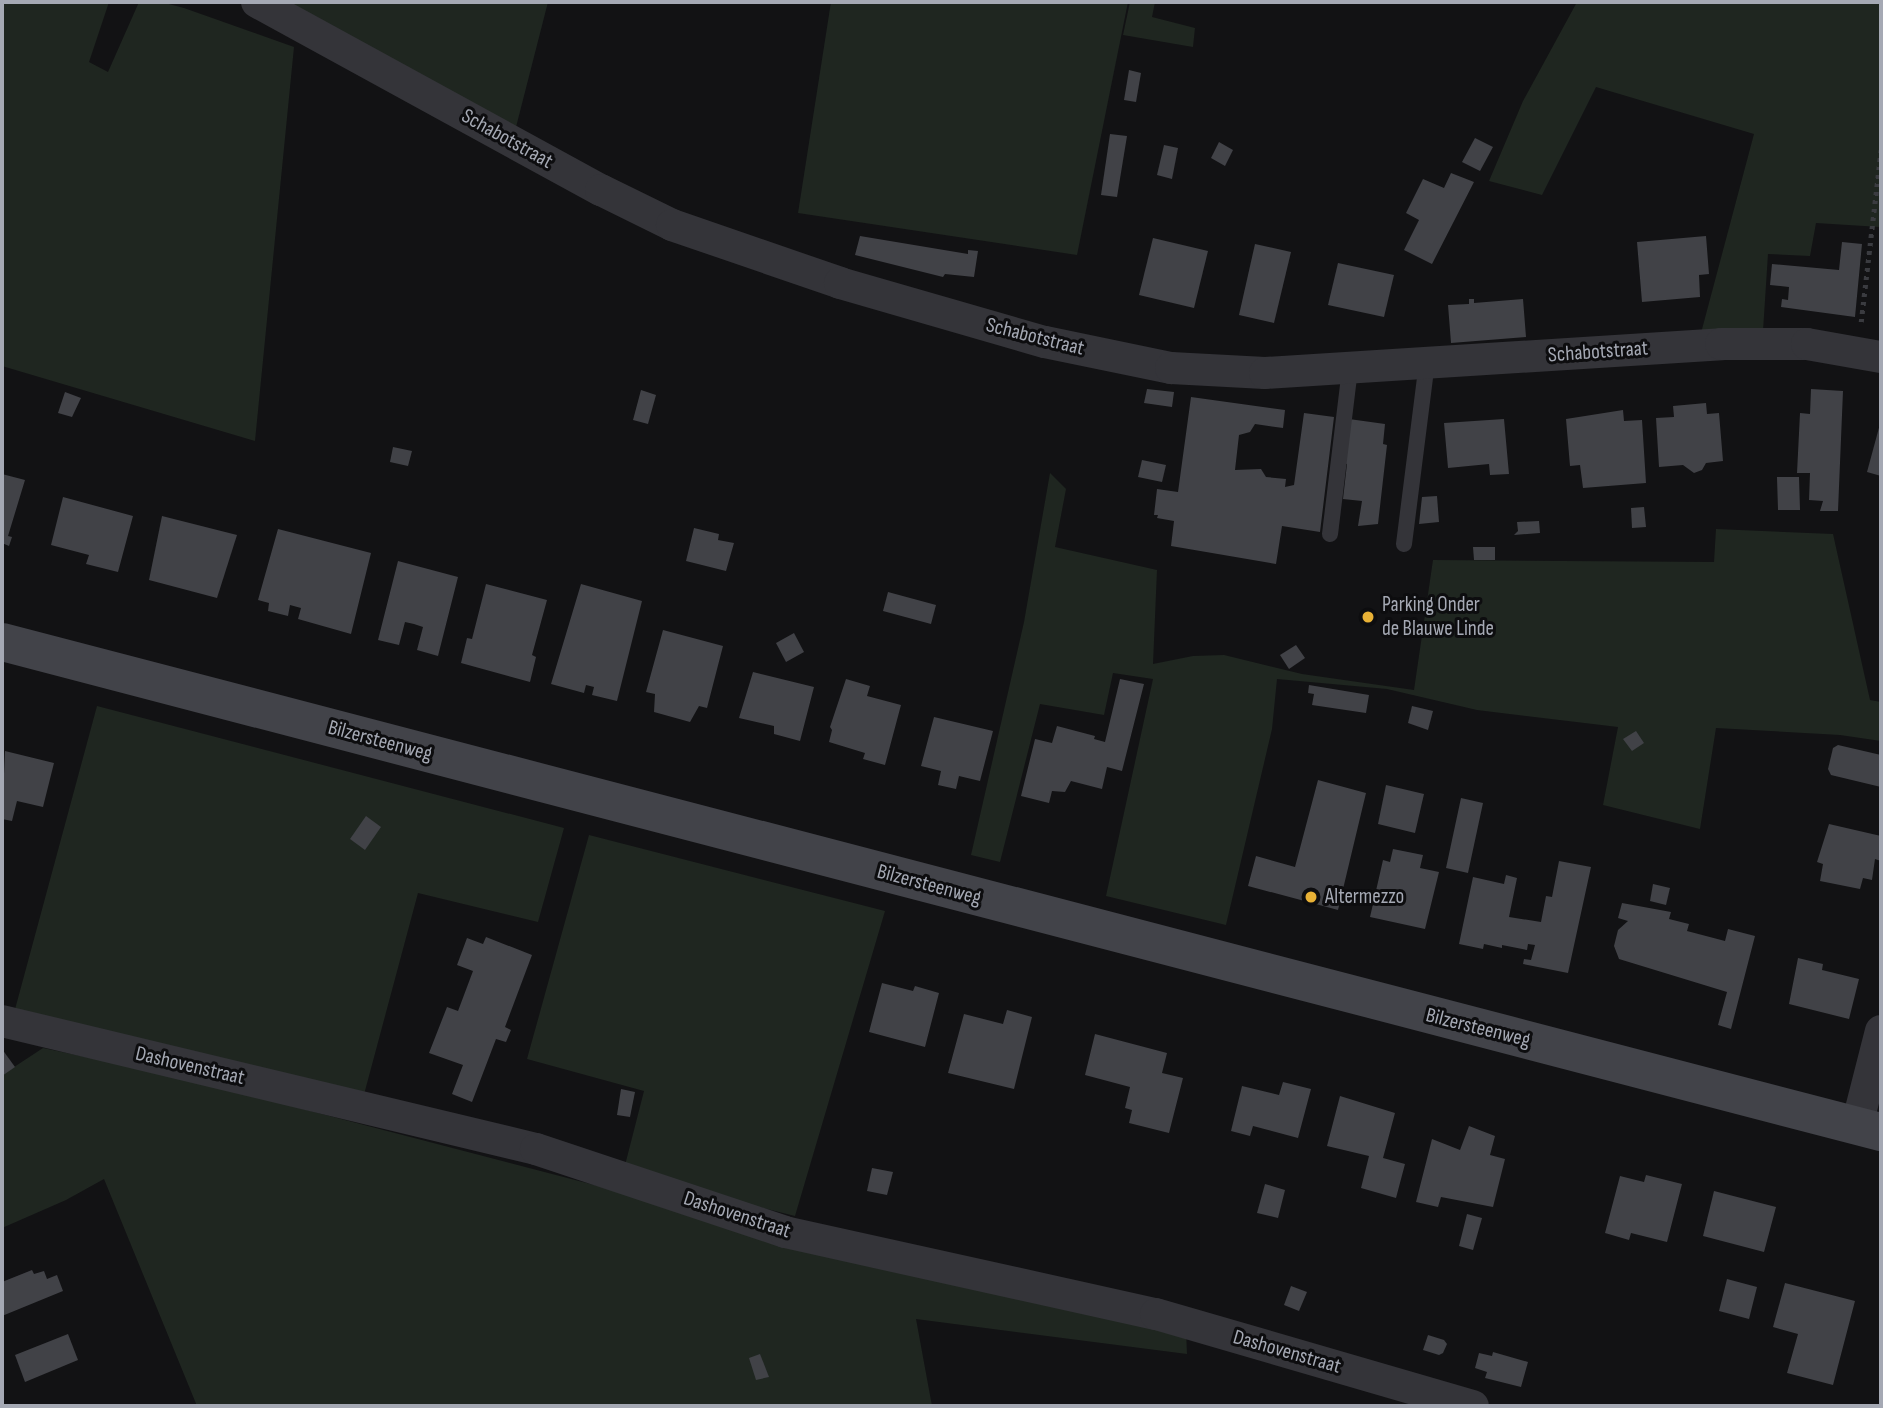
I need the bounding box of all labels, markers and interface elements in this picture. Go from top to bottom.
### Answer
street label: Schabotstraat [457,104,557,174]
street label: Schabotstraat [983,313,1087,361]
street label: Schabotstraat [1547,336,1649,368]
place label: Parking Onder de Blauwe Linde [1382,592,1494,642]
marker: Parking Onder de Blauwe Linde [1360,609,1376,625]
street label: Bilzersteenweg [325,715,435,767]
street label: Bilzersteenweg [874,859,984,911]
place label: Altermezzo [1325,884,1404,910]
marker: Altermezzo [1303,889,1319,905]
street label: Bilzersteenweg [1423,1003,1533,1053]
street label: Dashovenstraat [133,1041,247,1091]
street label: Dashovenstraat [680,1186,794,1244]
street label: Dashovenstraat [1230,1325,1344,1379]

